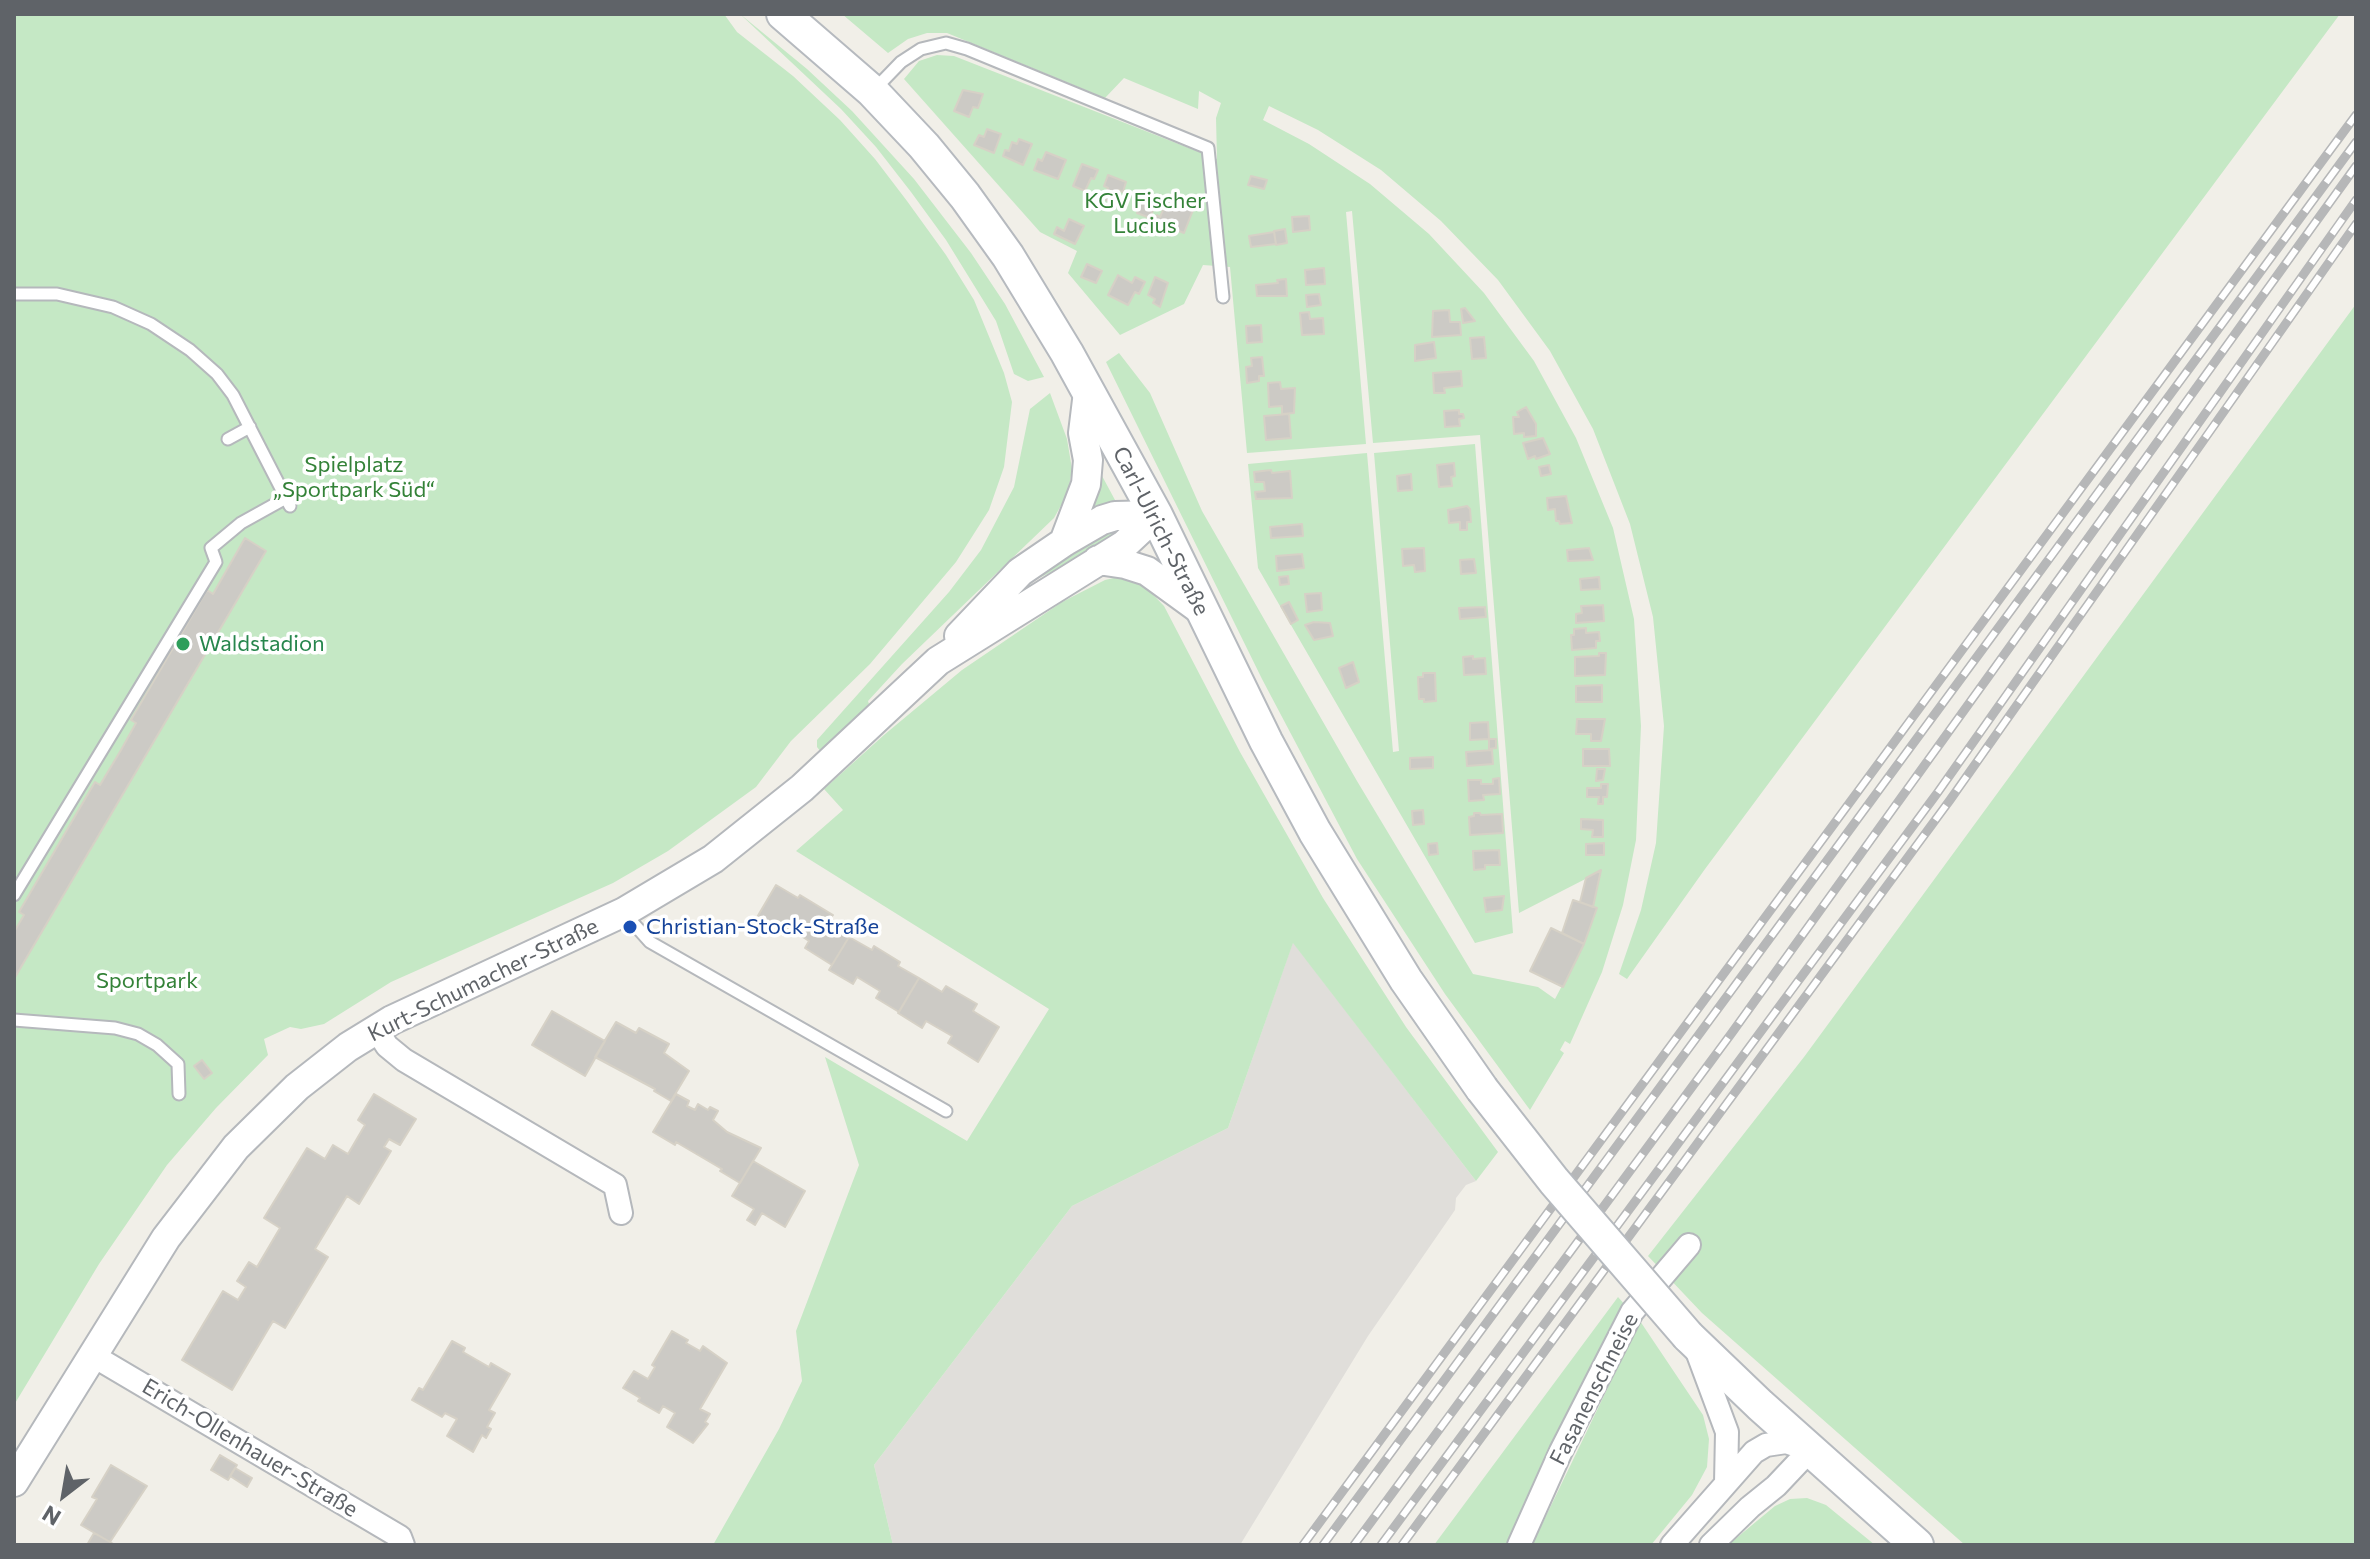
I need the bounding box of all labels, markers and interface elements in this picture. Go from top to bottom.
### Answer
park label: KGV Fischer Lucius [1084,188,1206,240]
street label: Carl-Ulrich-Straße [1107,442,1215,620]
park label: Spielplatz „Sportpark Süd“ [273,452,435,504]
place label: Waldstadion [199,631,325,657]
marker: Waldstadion [174,635,192,653]
street label: Kurt-Schumacher-Straße [363,913,603,1047]
place label: Christian-Stock-Straße [646,914,879,940]
marker: Christian-Stock-Straße [621,918,639,936]
park label: Sportpark [96,968,198,994]
street label: Fasanenschneise [1544,1309,1644,1469]
street label: Erich-Ollenhauer-Straße [138,1373,362,1523]
north arrow [24,1455,104,1535]
text: N [37,1500,65,1532]

